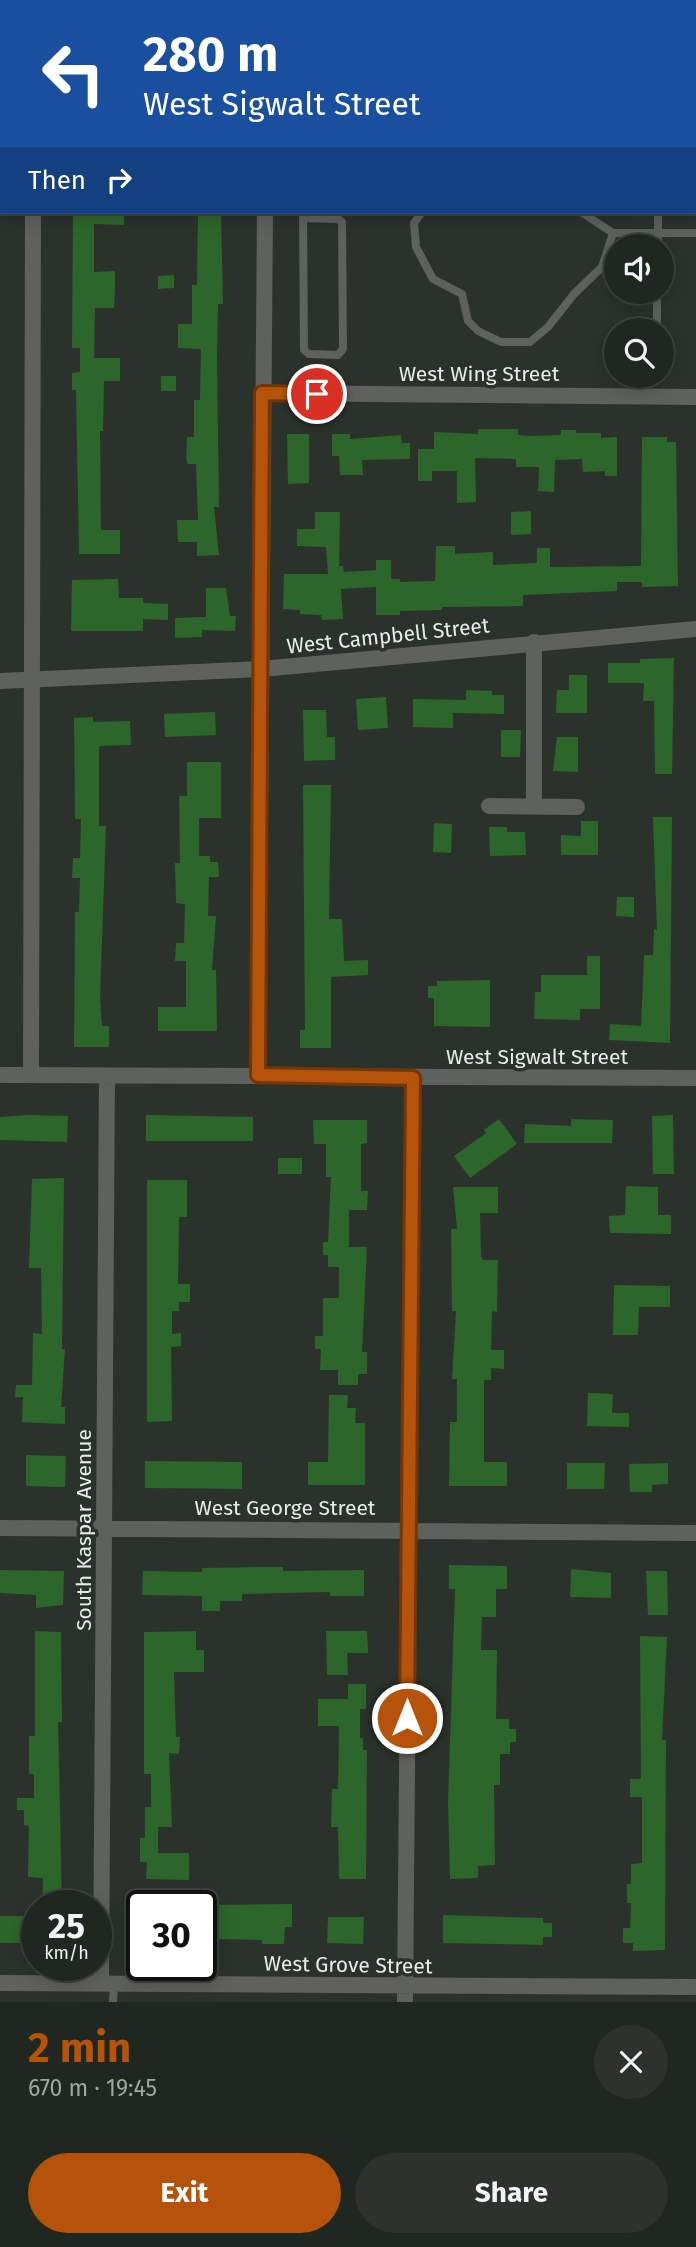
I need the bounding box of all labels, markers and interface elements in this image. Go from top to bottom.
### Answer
text: 280 m [143,25,279,84]
icon: left [28,28,119,119]
text: West Sigwalt Street [143,85,421,123]
icon: right [100,161,138,199]
text: Then [28,165,86,196]
map controls [604,234,674,388]
button: sound [604,234,674,304]
button: search [604,318,674,388]
street label: West Wing Street [399,361,560,387]
pin [287,364,347,424]
icon: arrive [298,375,336,413]
street label: West Campbell Street [285,612,491,660]
street label: West Sigwalt Street [446,1044,628,1070]
street label: South Kaspar Avenue [71,1429,97,1631]
street label: West George Street [195,1495,376,1521]
position arrow [370,1681,444,1755]
speed limit sign: 30 [126,1890,217,1981]
text: 25 [48,1905,85,1947]
text: km/h [44,1942,89,1964]
street label: West Grove Street [263,1951,433,1979]
text: 2 min [28,2023,131,2073]
button: close [594,2025,668,2099]
text: 670 m · 19:45 [28,2074,157,2102]
button: Exit [28,2153,341,2233]
button: Share [355,2153,668,2233]

